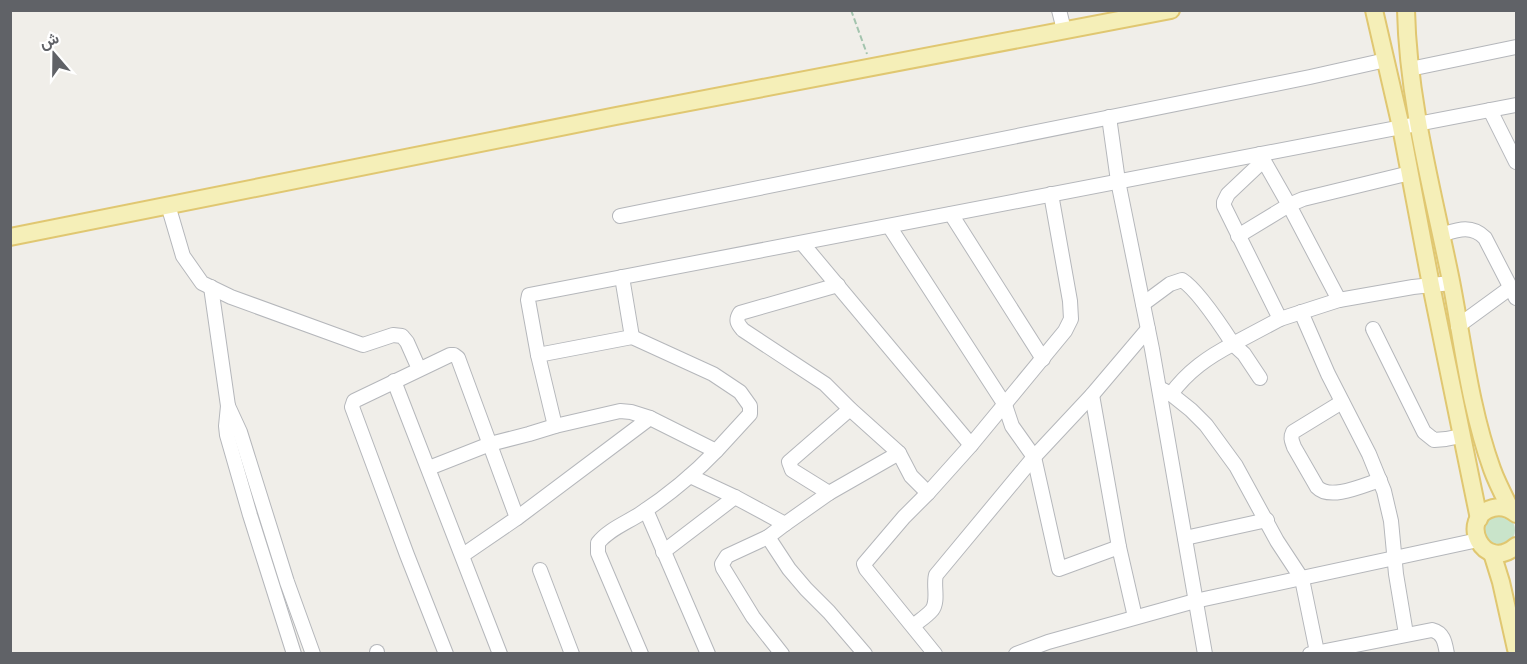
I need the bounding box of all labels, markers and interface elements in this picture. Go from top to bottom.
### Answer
north arrow [24,24,84,84]
text: ش [37,28,61,53]

